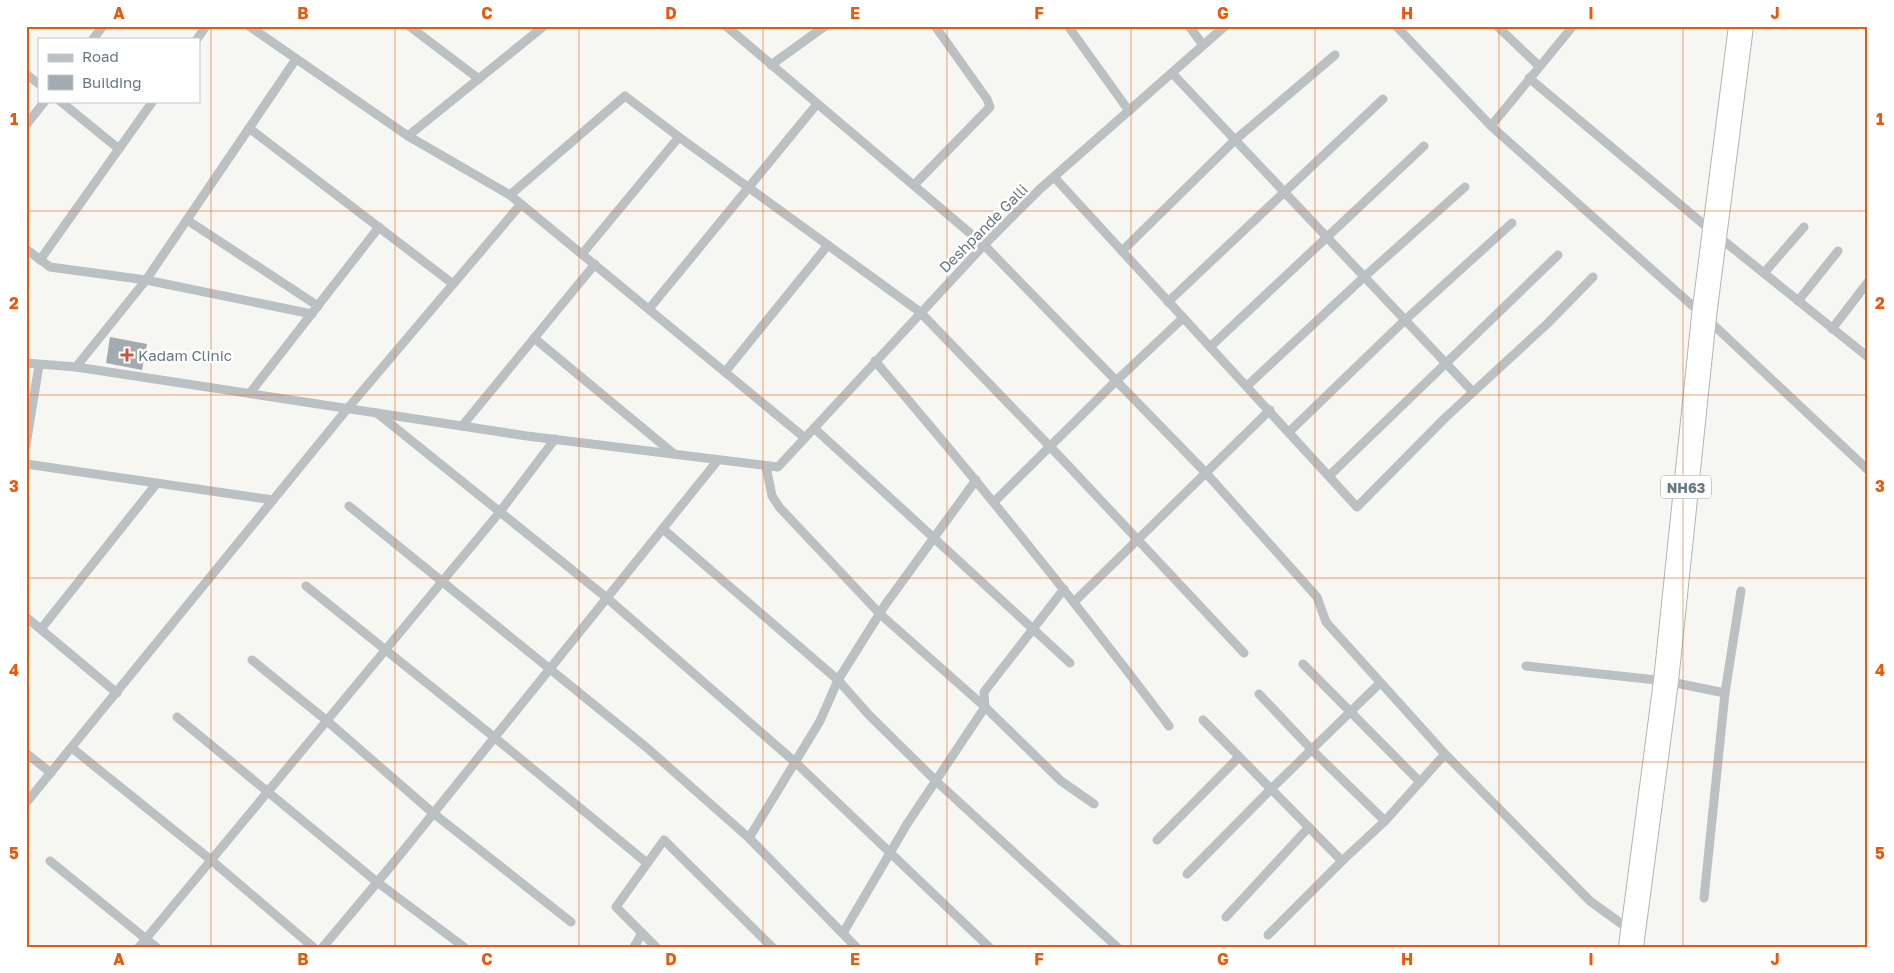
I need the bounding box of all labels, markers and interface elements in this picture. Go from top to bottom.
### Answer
text: A [113,3,125,23]
text: B [297,3,309,23]
text: C [481,3,493,23]
text: D [665,3,677,23]
text: E [850,3,860,23]
text: F [1034,3,1044,23]
text: G [1217,3,1229,23]
text: H [1401,3,1413,23]
text: I [1588,3,1594,23]
text: J [1770,3,1780,23]
legend [38,38,200,102]
text: Road [82,47,119,65]
text: Building [82,73,142,91]
text: 1 [10,109,18,129]
text: 1 [1876,109,1884,129]
street label: Deshpande Galli [935,180,1031,276]
text: 2 [9,293,19,313]
text: 2 [1875,293,1885,313]
place label: Kadam Clinic [138,346,232,364]
marker: Kadam Clinic [120,348,134,362]
text: 3 [9,476,19,496]
road number: NH63 [1661,476,1711,498]
text: 3 [1875,476,1885,496]
text: 4 [9,660,19,680]
text: 4 [1875,660,1885,680]
text: 5 [9,843,19,863]
text: 5 [1875,843,1885,863]
text: A [113,949,125,969]
text: B [297,949,309,969]
text: C [481,949,493,969]
text: D [665,949,677,969]
text: E [850,949,860,969]
text: F [1034,949,1044,969]
text: G [1217,949,1229,969]
text: H [1401,949,1413,969]
text: I [1588,949,1594,969]
text: J [1770,949,1780,969]

